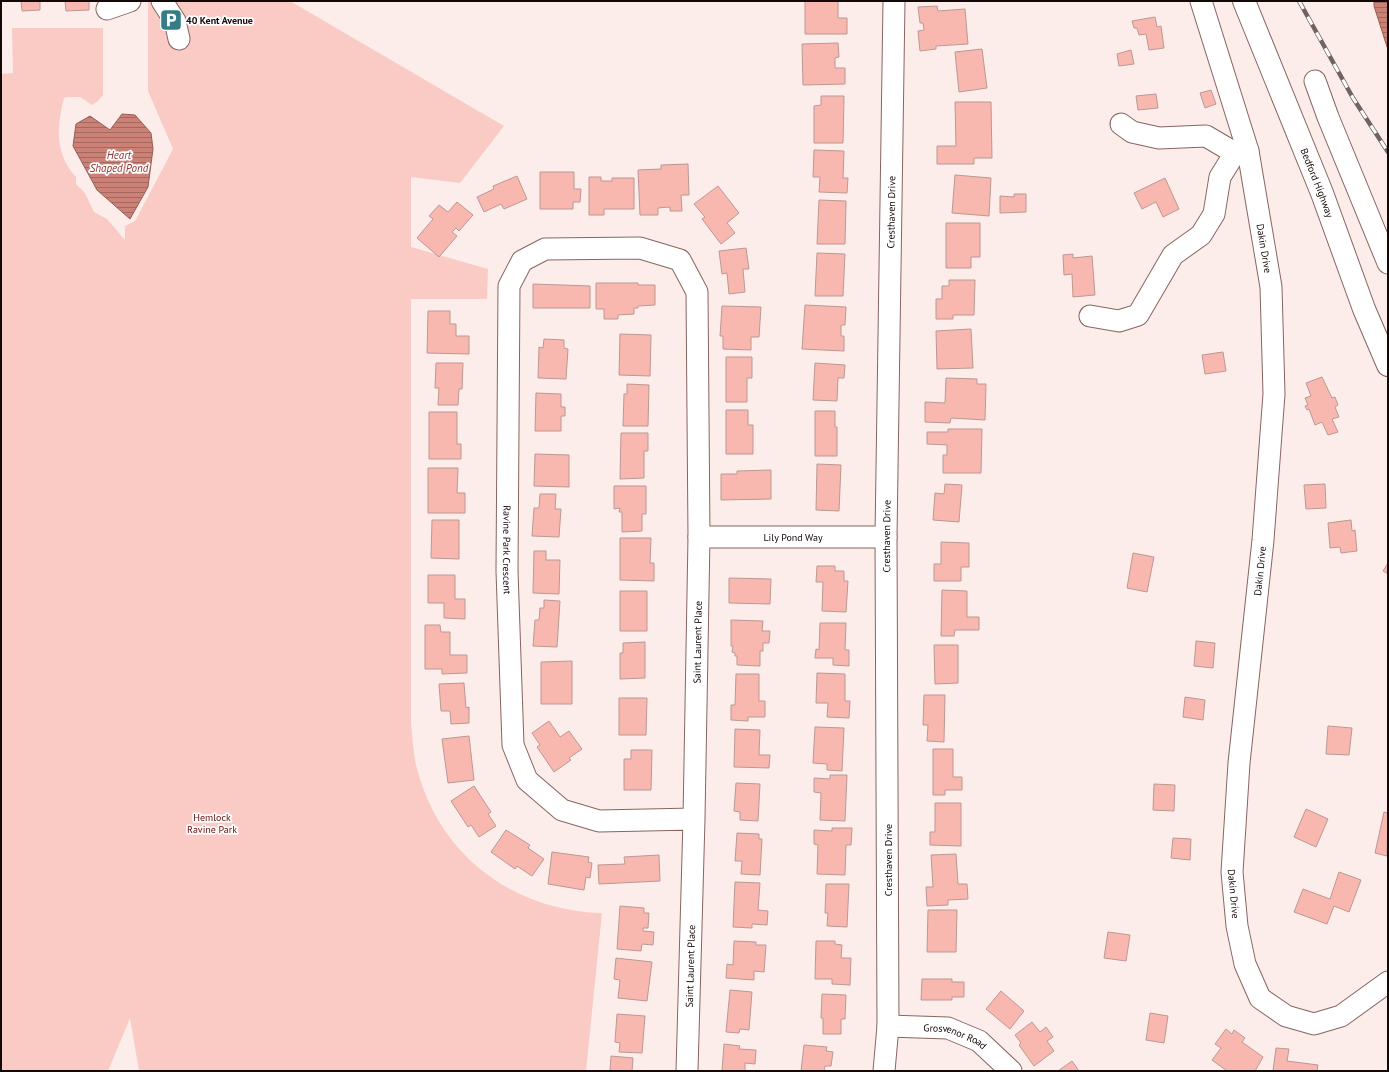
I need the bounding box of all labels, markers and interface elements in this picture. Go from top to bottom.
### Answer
parking icon: 40 Kent Avenue [158,7,184,33]
place label: 40 Kent Avenue [186,14,253,27]
street label: Bedford Highway [1298,146,1337,220]
water label: Heart Shaped Pond [90,148,149,175]
street label: Cresthaven Drive [884,176,898,249]
street label: Dakin Drive [1254,223,1275,274]
street label: Cresthaven Drive [879,500,893,572]
street label: Ravine Park Crescent [500,505,514,595]
street label: Lily Pond Way [763,531,823,544]
street label: Dakin Drive [1251,546,1269,596]
street label: Saint Laurent Place [690,601,704,684]
park label: Hemlock Ravine Park [187,811,237,836]
street label: Cresthaven Drive [882,824,895,896]
street label: Dakin Drive [1225,869,1243,919]
street label: Saint Laurent Place [682,924,698,1008]
street label: Grosvenor Road [923,1021,990,1052]

